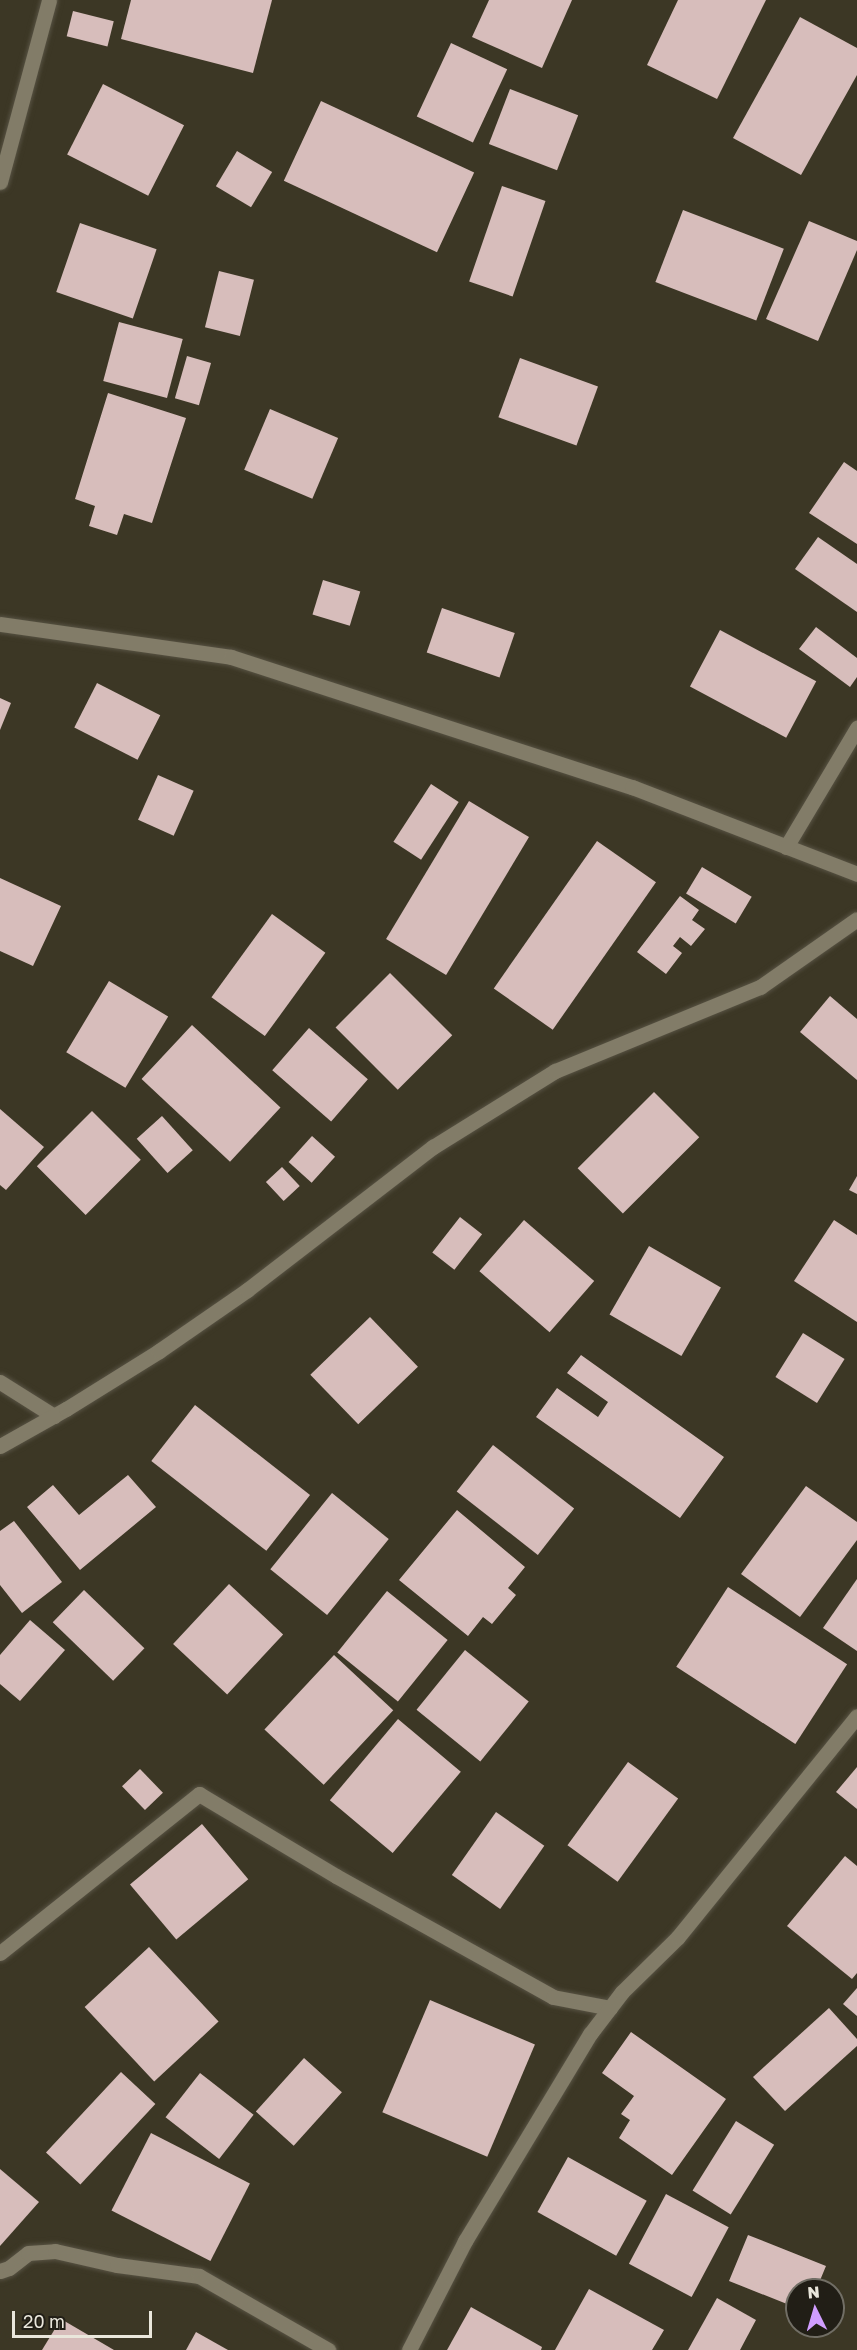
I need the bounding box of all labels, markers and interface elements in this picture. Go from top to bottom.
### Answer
north arrow [785,2278,845,2338]
text: N [807,2282,821,2303]
scale bar [15,2299,154,2337]
text: 20 m [23,2310,65,2332]

